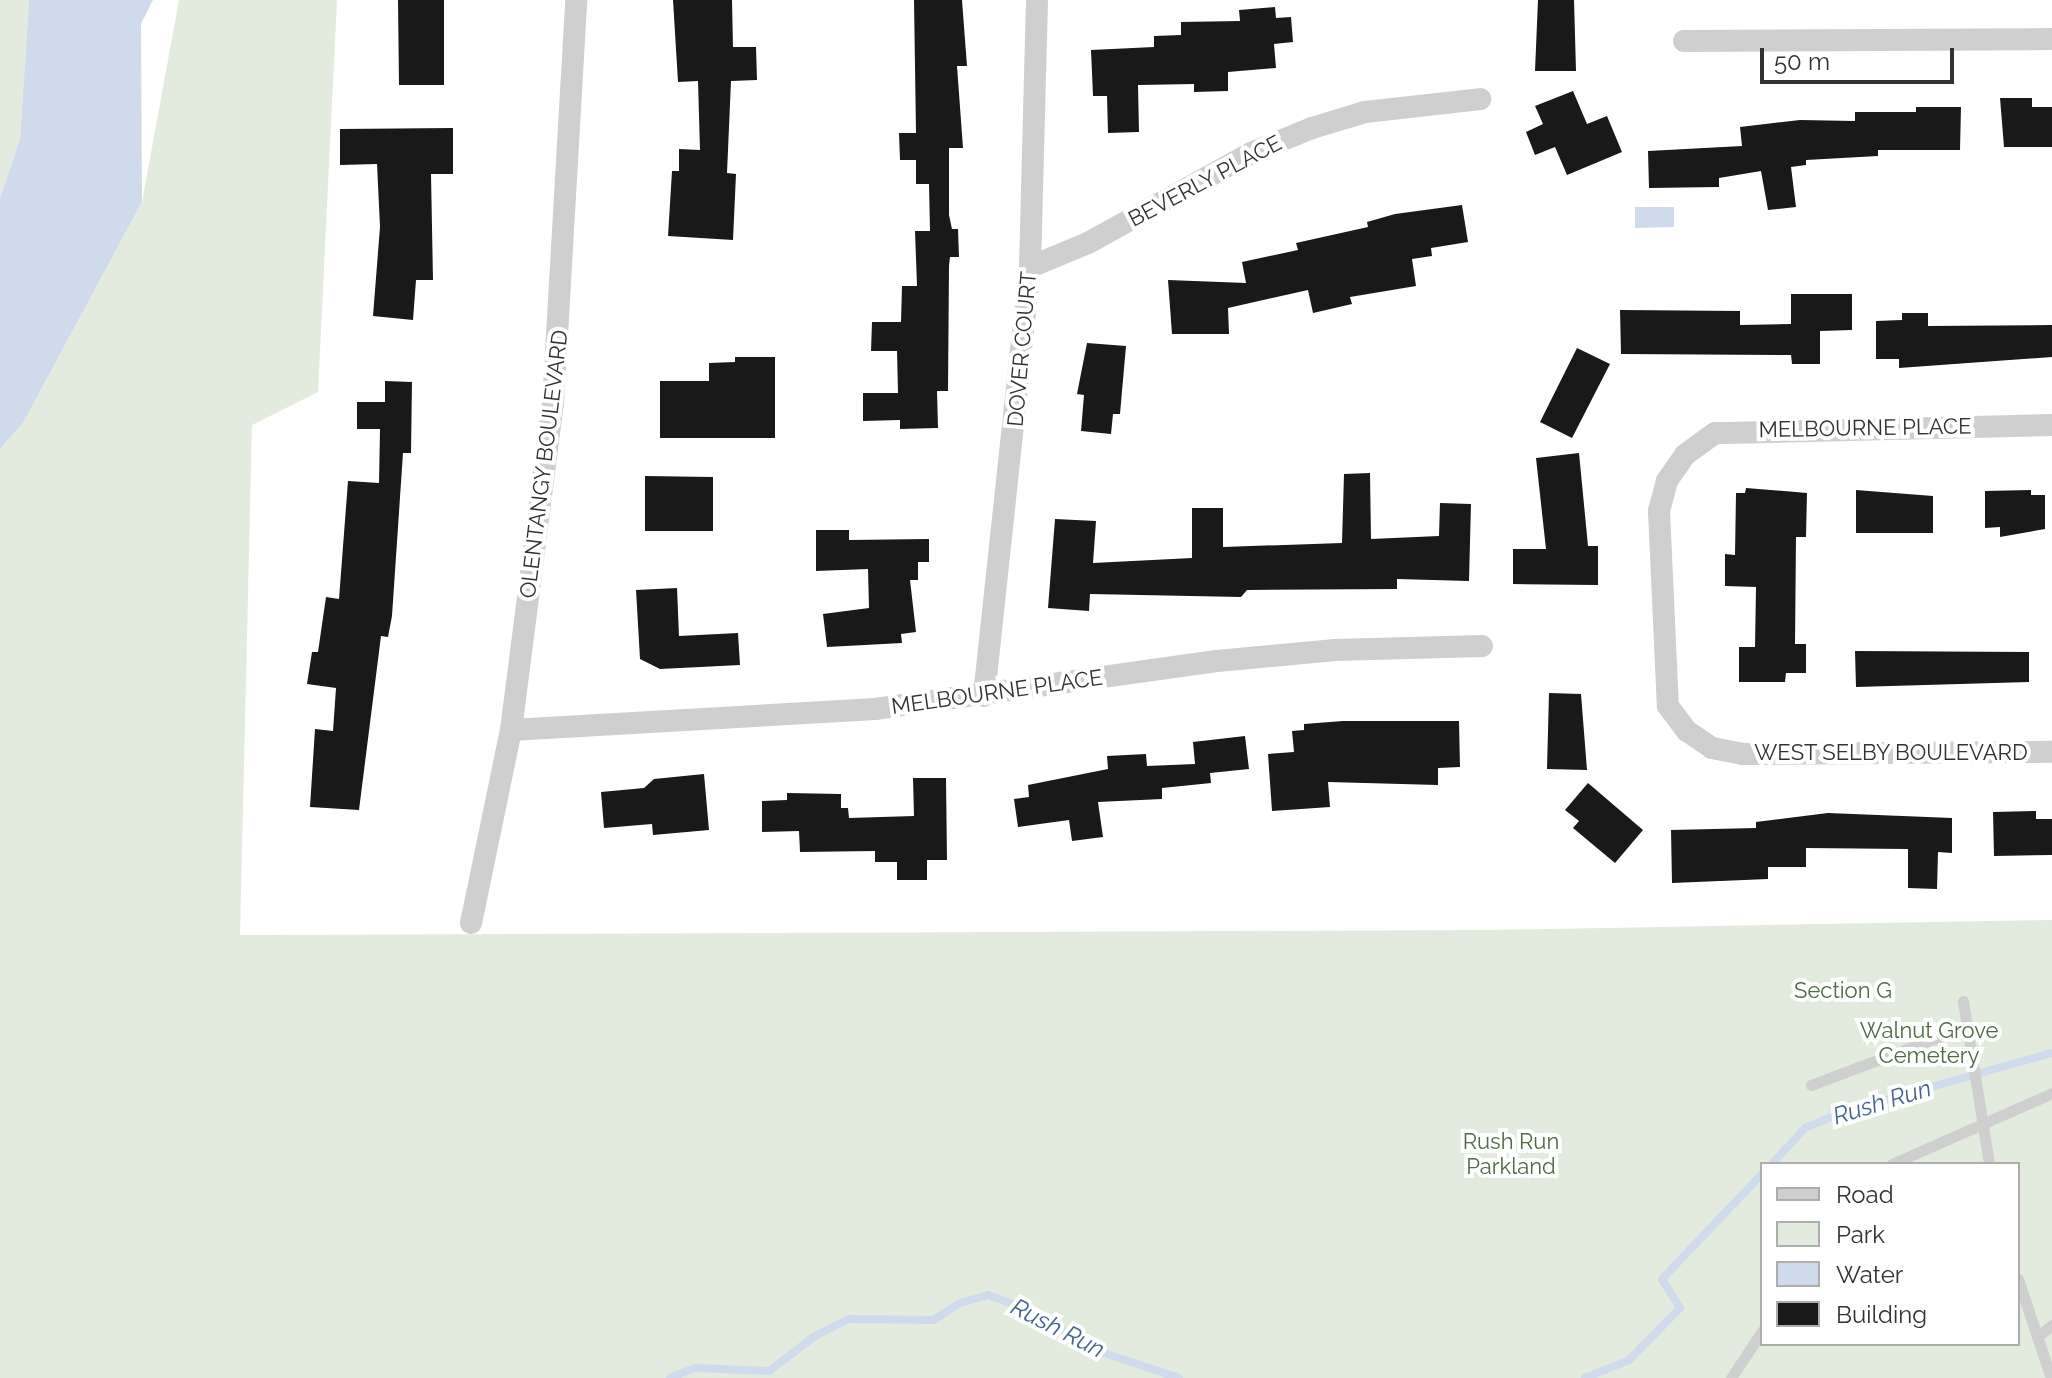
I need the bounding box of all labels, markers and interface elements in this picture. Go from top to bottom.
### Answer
scale bar [1764,32,1958,82]
text: 50 m [1774,47,1830,76]
street label: BEVERLY PLACE [1124,129,1286,233]
street label: DOVER COURT [1002,270,1042,428]
street label: OLENTANGY BOULEVARD [514,328,574,600]
street label: MELBOURNE PLACE [1758,413,1972,443]
street label: MELBOURNE PLACE [890,664,1104,720]
street label: WEST SELBY BOULEVARD [1754,740,2028,766]
park label: Section G [1794,978,1892,1004]
park label: Walnut Grove Cemetery [1860,1017,1998,1068]
water label: Rush Run [1829,1073,1935,1131]
park label: Rush Run Parkland [1463,1128,1559,1180]
legend [1760,1162,2020,1346]
text: Road [1836,1180,1894,1209]
text: Park [1836,1220,1885,1249]
text: Water [1836,1260,1903,1289]
water label: Rush Run [1006,1292,1110,1364]
text: Building [1836,1300,1927,1329]

